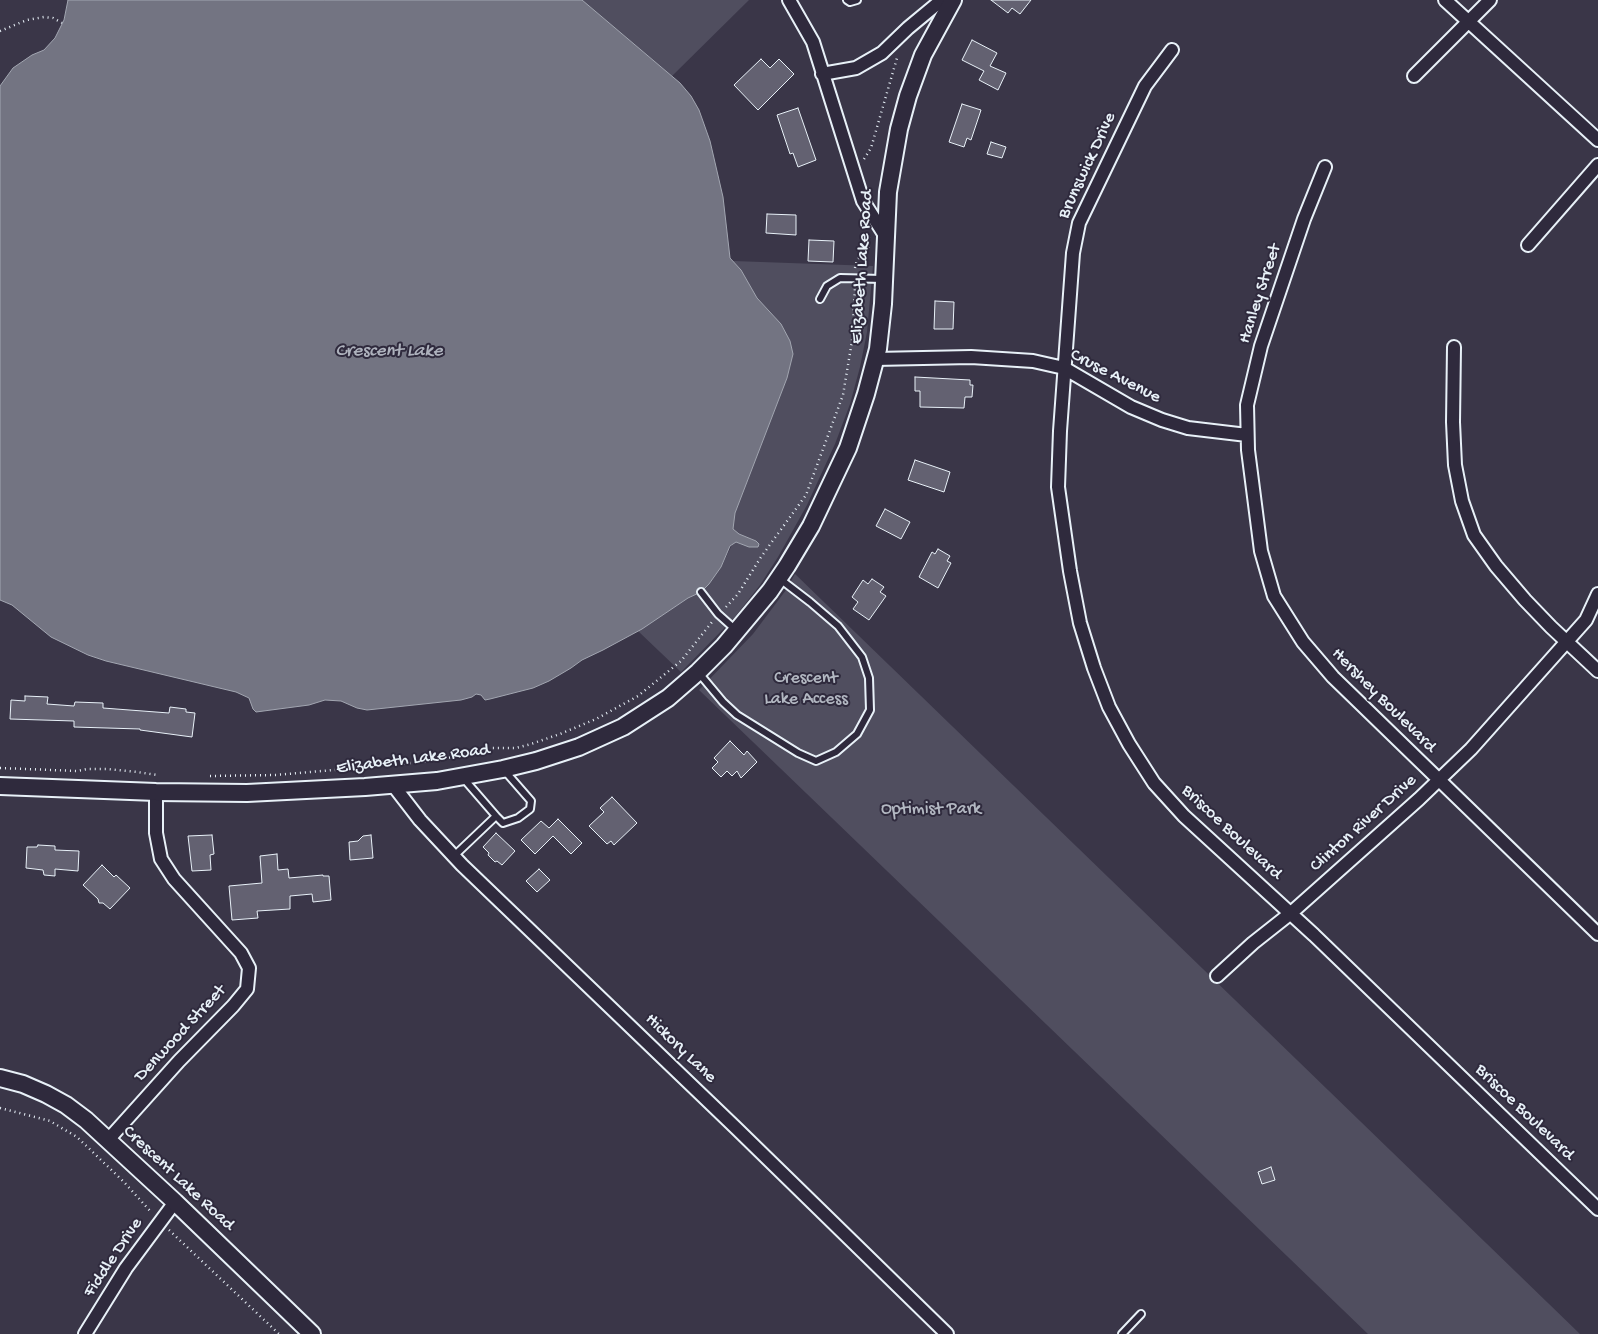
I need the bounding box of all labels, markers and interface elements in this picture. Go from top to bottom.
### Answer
street label: Brunswick Drive [1054,109,1122,223]
street label: Elizabeth Lake Road [847,189,879,345]
street label: Hanley Street [1235,242,1287,346]
water label: Crescent Lake [335,341,443,363]
street label: Cruse Avenue [1066,345,1164,409]
street label: Hershey Boulevard [1326,644,1440,758]
park label: Crescent Lake Access [764,668,848,711]
street label: Elizabeth Lake Road [335,740,491,780]
street label: Clinton River Drive [1306,770,1422,878]
street label: Briscoe Boulevard [1176,781,1286,885]
park label: Optimist Park [881,799,981,821]
street label: Denwood Street [130,981,232,1087]
street label: Hickory Lane [640,1009,720,1089]
street label: Briscoe Boulevard [1470,1060,1578,1166]
street label: Crescent Lake Road [118,1122,238,1236]
street label: Fiddle Drive [80,1214,148,1302]

